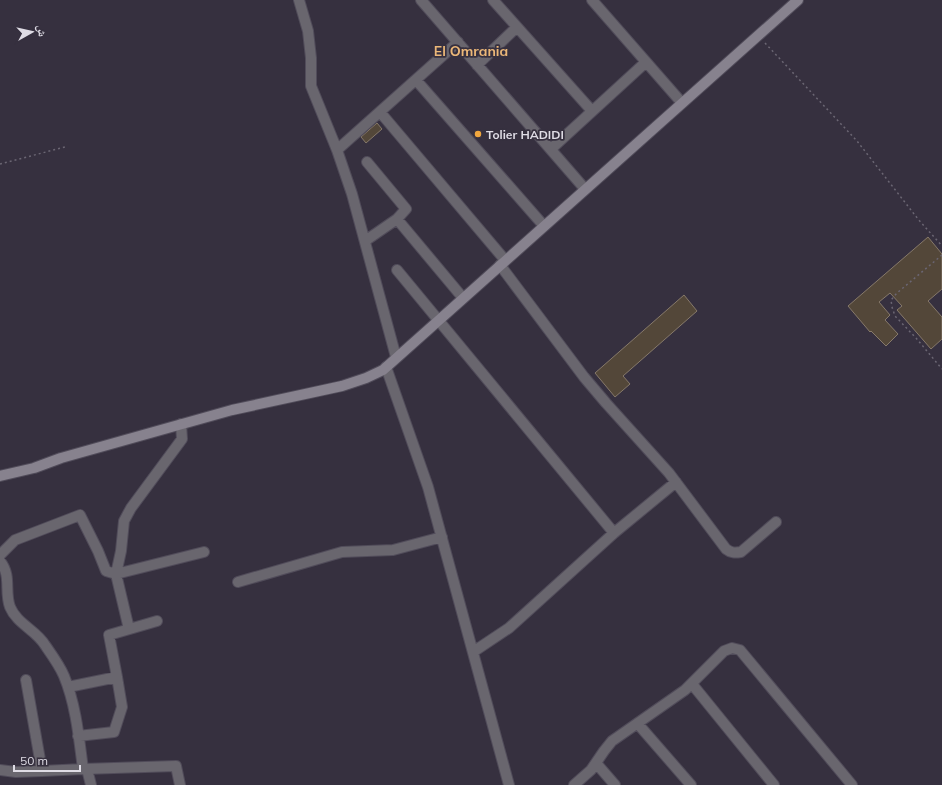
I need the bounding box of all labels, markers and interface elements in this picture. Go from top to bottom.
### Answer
north arrow [12,12,52,52]
text: ش [33,24,50,38]
district label: El Omrania [434,42,508,60]
place label: Tolier HADIDI [486,127,564,142]
marker: Tolier HADIDI [473,129,483,139]
scale bar [14,747,80,773]
text: 50 m [20,753,48,768]

